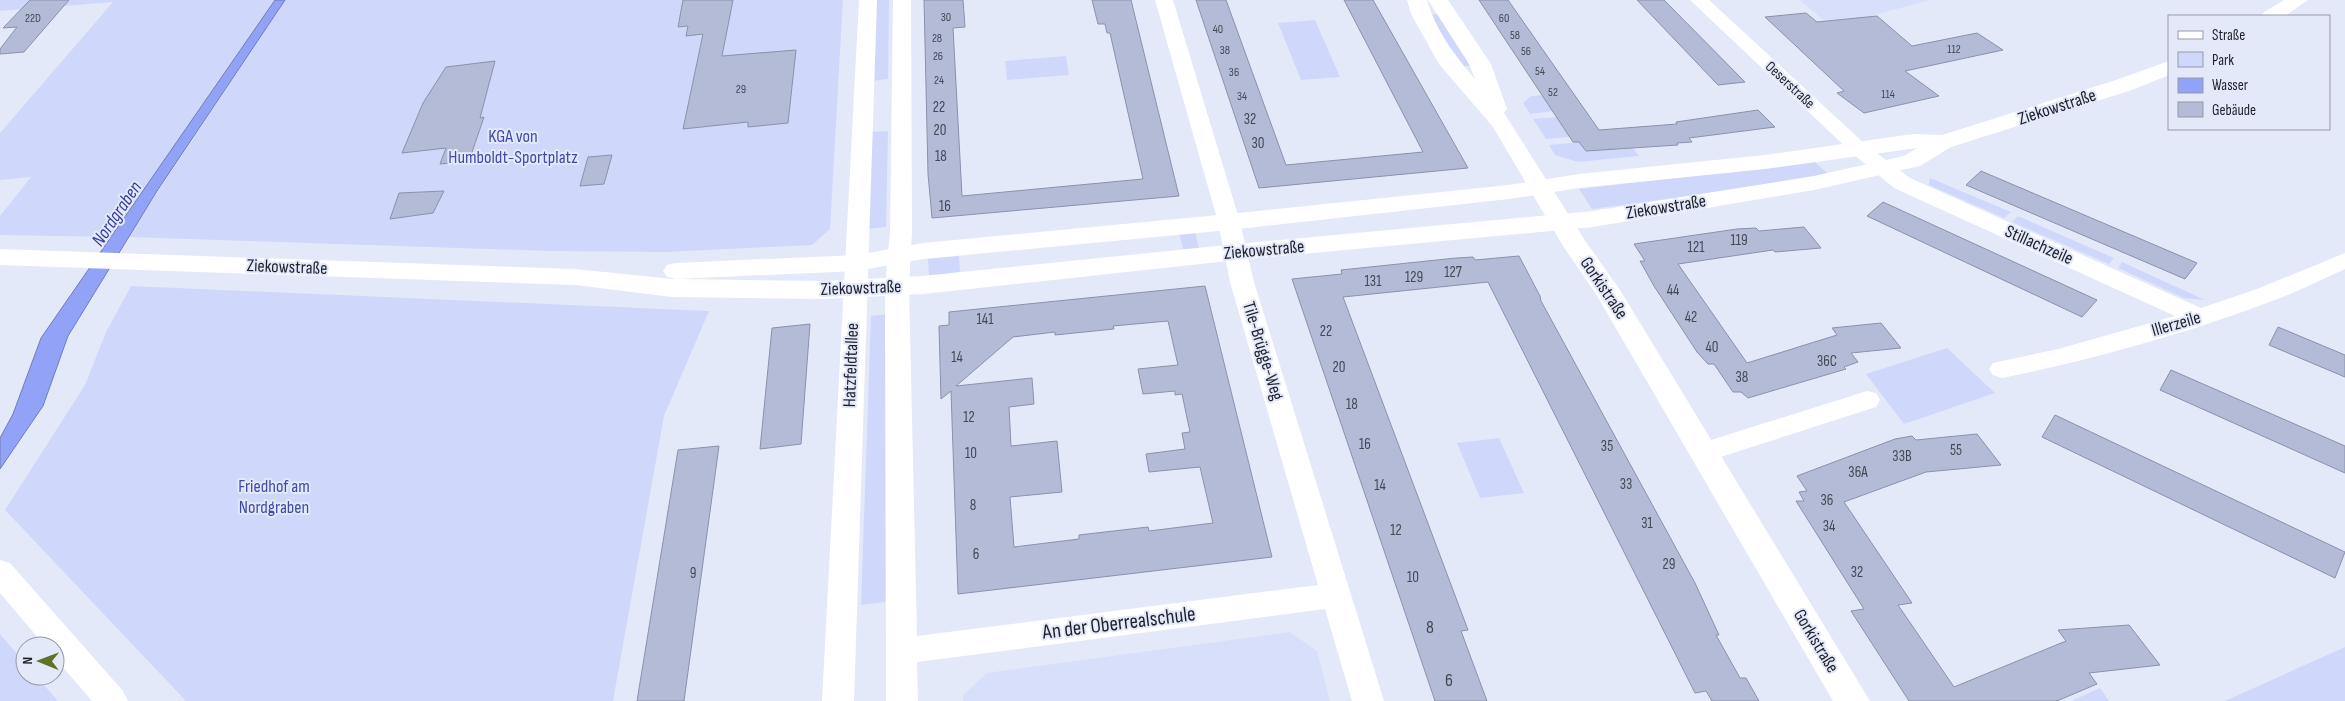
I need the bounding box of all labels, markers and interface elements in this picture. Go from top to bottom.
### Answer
house number: 30 [941,10,951,25]
house number: 22D [25,11,41,26]
house number: 60 [1499,11,1509,26]
legend [2168,15,2330,130]
house number: 40 [1213,22,1223,37]
text: Straße [2212,26,2245,45]
house number: 58 [1510,28,1520,43]
house number: 28 [932,31,942,46]
house number: 112 [1947,42,1961,57]
house number: 38 [1220,43,1230,58]
house number: 56 [1521,44,1531,59]
house number: 26 [933,49,943,64]
text: Park [2212,51,2234,70]
street label: Oeserstraße [1761,57,1819,113]
house number: 54 [1535,64,1545,79]
house number: 36 [1229,65,1239,80]
house number: 24 [934,73,944,88]
text: Wasser [2212,76,2249,95]
house number: 29 [736,82,746,97]
house number: 52 [1548,85,1558,100]
street label: Ziekowstraße [2015,85,2099,129]
house number: 114 [1881,87,1895,102]
house number: 34 [1237,89,1247,104]
house number: 22 [933,98,945,117]
text: Gebäude [2212,101,2256,120]
house number: 32 [1244,110,1256,129]
house number: 20 [934,121,946,140]
park label: KGA von Humboldt-Sportplatz [448,126,578,168]
house number: 30 [1252,134,1264,153]
house number: 18 [935,147,947,166]
water label: Nordgraben [87,177,147,251]
street label: Ziekowstraße [1625,190,1707,224]
house number: 16 [939,197,951,216]
street label: Stillachzeile [2002,221,2076,269]
house number: 119 [1730,231,1748,250]
street label: Ziekowstraße [1223,236,1305,264]
house number: 121 [1688,238,1705,257]
street label: Gorkistraße [1576,253,1632,323]
street label: Ziekowstraße [246,255,328,279]
house number: 127 [1444,263,1462,282]
house number: 129 [1405,268,1423,287]
house number: 131 [1365,272,1382,291]
street label: Ziekowstraße [820,276,902,300]
house number: 44 [1667,281,1679,300]
street label: Tile-Brügge-Weg [1238,299,1288,403]
street label: Illerzeile [2149,307,2203,341]
house number: 42 [1685,308,1697,327]
house number: 141 [977,310,994,329]
street label: Hatzfeldtallee [839,322,863,408]
house number: 22 [1320,322,1332,341]
house number: 40 [1706,338,1718,357]
house number: 14 [951,348,963,367]
house number: 36C [1817,352,1837,371]
house number: 20 [1333,358,1345,377]
house number: 38 [1736,368,1748,387]
house number: 18 [1346,395,1358,414]
house number: 12 [963,408,975,427]
house number: 16 [1359,435,1371,454]
house number: 35 [1601,437,1613,456]
house number: 55 [1950,441,1962,460]
house number: 10 [965,444,977,463]
house number: 33B [1892,447,1912,466]
house number: 36A [1848,463,1868,482]
house number: 33 [1620,475,1632,494]
park label: Friedhof am Nordgraben [238,476,310,518]
house number: 14 [1374,476,1386,495]
house number: 36 [1821,491,1833,510]
house number: 8 [970,496,976,515]
house number: 31 [1641,514,1654,533]
house number: 34 [1823,517,1835,536]
house number: 12 [1390,521,1402,540]
house number: 6 [973,545,979,564]
house number: 29 [1663,555,1675,574]
house number: 32 [1851,563,1863,582]
house number: 9 [690,564,696,583]
house number: 10 [1407,568,1419,587]
street label: An der Oberrealschule [1040,601,1197,645]
street label: Gorkistraße [1789,605,1843,677]
house number: 8 [1426,617,1434,638]
north arrow [15,636,65,686]
text: N [19,657,36,665]
house number: 6 [1445,670,1453,691]

